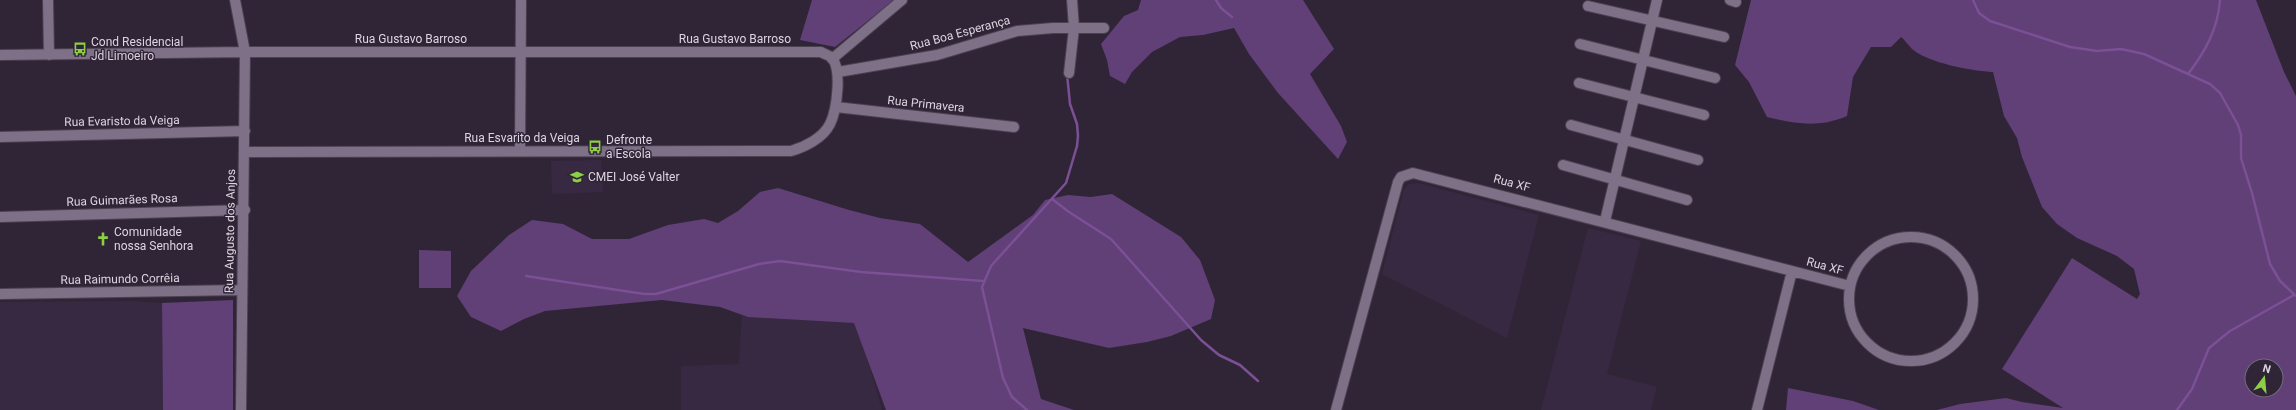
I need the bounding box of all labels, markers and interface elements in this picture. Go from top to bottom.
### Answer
street label: Rua Boa Esperança [908,13,1012,53]
street label: Rua Gustavo Barroso [355,32,467,46]
street label: Rua Gustavo Barroso [679,32,791,46]
place label: Cond Residencial Jd Limoeiro [91,35,183,63]
bus stop icon: Cond Residencial Jd Limoeiro [72,41,88,57]
street label: Rua Primavera [887,93,965,115]
street label: Rua Evaristo da Veiga [64,113,180,129]
street label: Rua Esvarito da Veiga [464,131,580,145]
place label: Defronte a Escola [606,133,652,161]
bus stop icon: Defronte a Escola [587,139,603,155]
street label: Rua Augusto dos Anjos [222,169,238,293]
school or university icon: CMEI José Valter [569,169,585,185]
place label: CMEI José Valter [588,170,680,184]
street label: Rua XF [1492,171,1532,195]
street label: Rua Guimarães Rosa [66,191,178,209]
place label: Comunidade nossa Senhora [114,225,193,253]
church icon: Comunidade nossa Senhora [95,231,111,247]
street label: Rua XF [1805,254,1845,278]
street label: Rua Raimundo Corrêia [60,271,180,287]
north arrow [2244,358,2284,398]
text: N [2261,362,2272,376]

